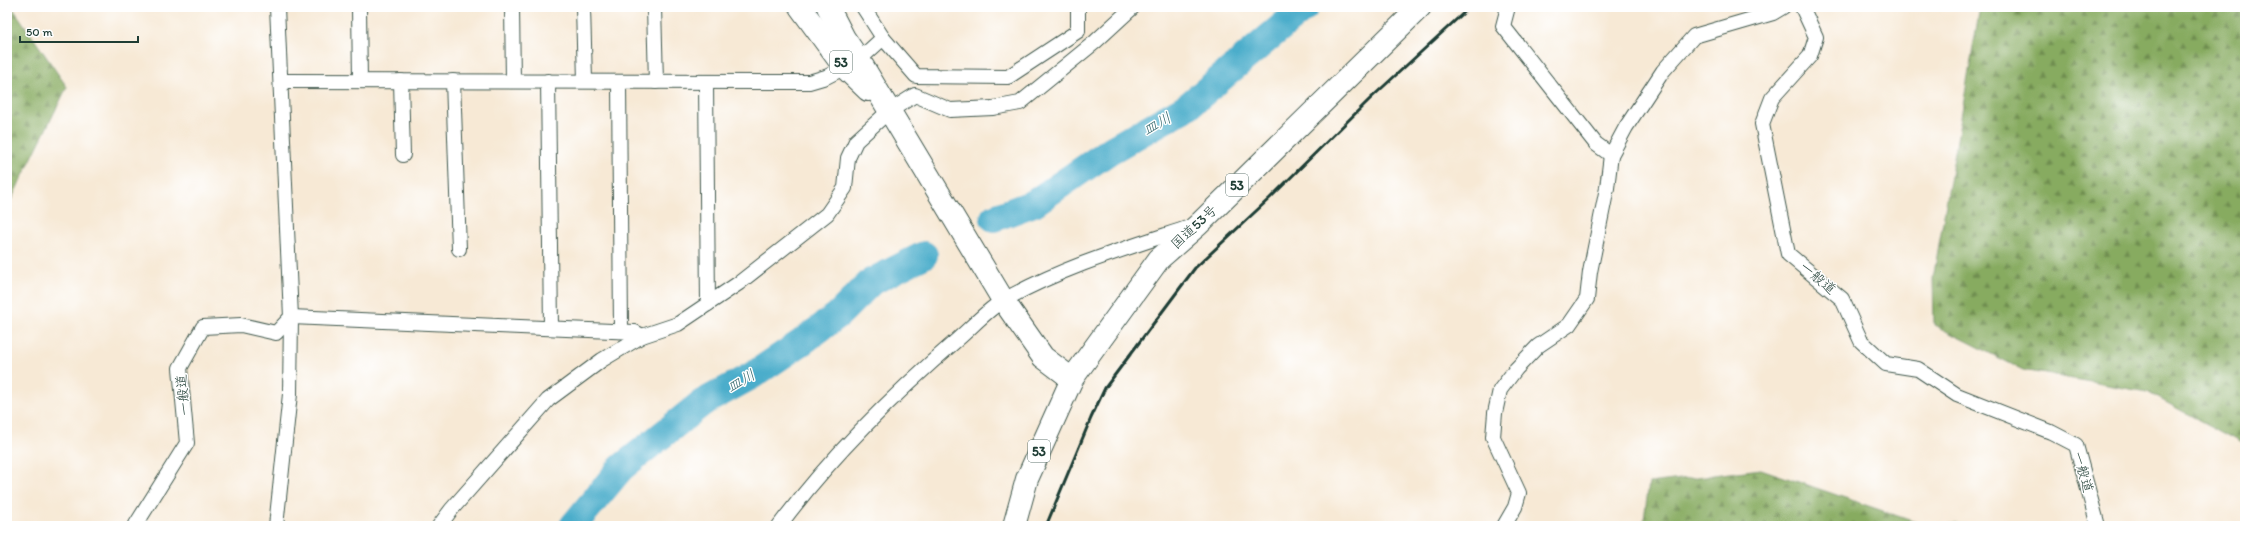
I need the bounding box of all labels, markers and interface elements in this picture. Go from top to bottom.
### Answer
scale bar [20,18,138,44]
text: 50 m [26,25,52,39]
road number: 53 [830,51,852,73]
water label: 皿川 [1140,109,1174,139]
road number: 53 [1226,174,1248,196]
street label: 国道53号 [1167,201,1221,253]
street label: 一般道 [1796,258,1840,298]
water label: 皿川 [724,366,758,396]
street label: 一般道 [173,373,193,417]
road number: 53 [1028,440,1050,462]
street label: 一般道 [2069,449,2097,495]

